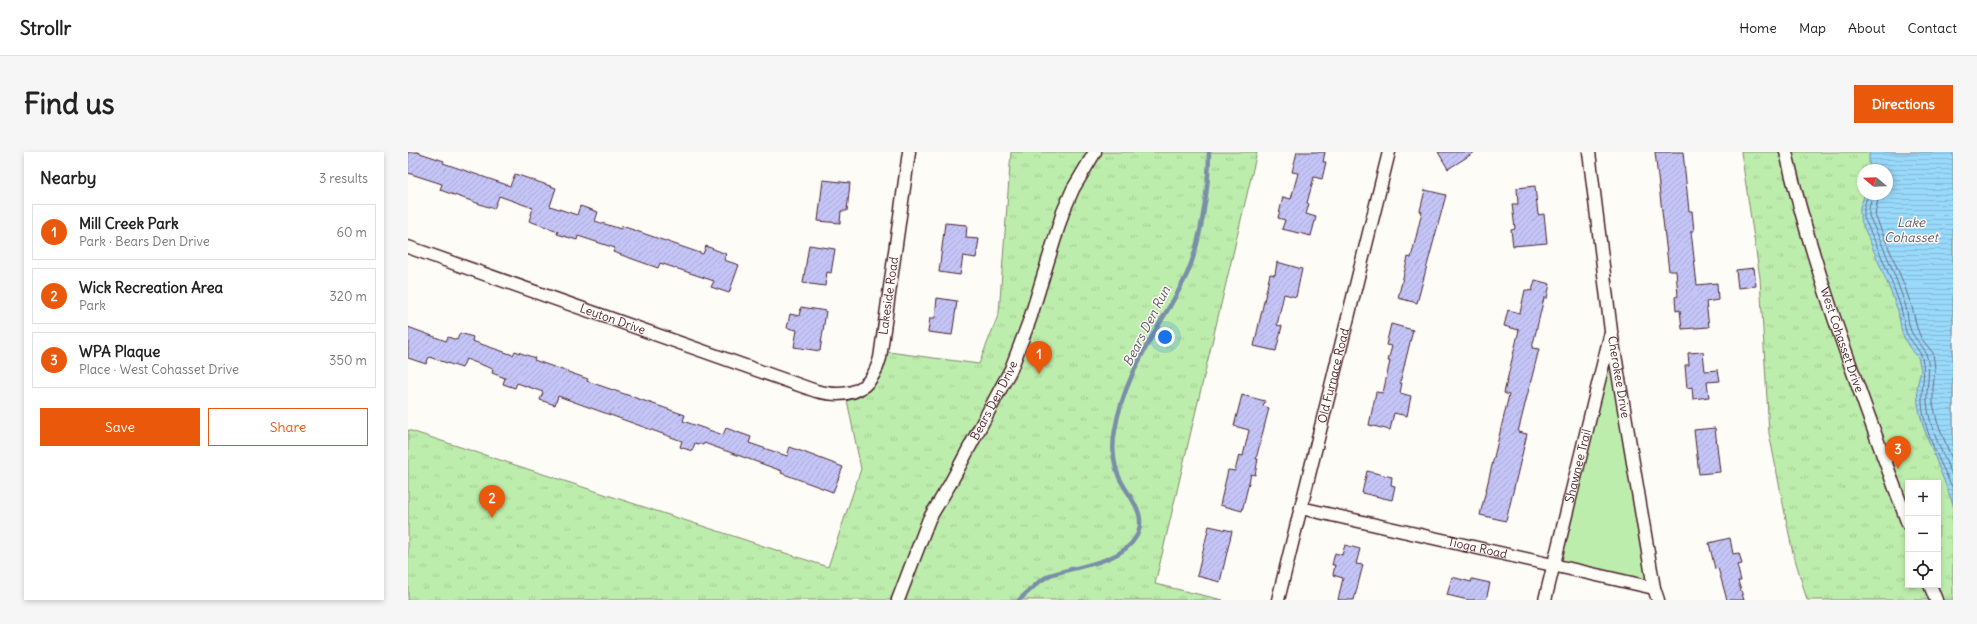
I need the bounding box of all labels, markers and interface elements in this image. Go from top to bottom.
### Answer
text: Strollr [20,16,71,40]
text: Home [1739,19,1777,37]
text: Map [1799,19,1826,37]
text: About [1848,19,1886,37]
text: Contact [1908,19,1957,37]
button: Directions [1854,85,1953,123]
text: Find us [24,86,115,122]
north arrow [1857,164,1893,200]
text: Nearby [40,167,96,189]
text: 3 results [319,170,368,187]
text: Mill Creek Park [79,214,179,233]
water label: Lake Cohasset [1884,214,1940,246]
text: 1 [51,224,57,241]
text: 60 m [336,224,367,241]
text: Park · Bears Den Drive [79,233,210,250]
street label: Lakeside Road [875,256,901,336]
text: Wick Recreation Area [79,278,223,297]
water label: Bears Den Run [1119,283,1174,369]
street label: West Cohasset Drive [1817,285,1867,394]
text: 2 [50,288,58,305]
text: 320 m [329,288,367,305]
text: Park [79,297,106,314]
street label: Leyton Drive [578,300,648,337]
your location [1155,327,1175,347]
street label: Old Furnace Road [1314,327,1352,425]
street label: Cherokee Drive [1605,335,1633,419]
pin: 1 [1026,341,1052,374]
text: WPA Plaque [79,342,160,361]
text: 3 [50,352,58,369]
text: 350 m [329,352,367,369]
street label: Bears Den Drive [967,359,1020,443]
text: Place · West Cohasset Drive [79,361,239,378]
button: Save [40,408,200,446]
button: Share [208,408,368,446]
street label: Shawnee Trail [1561,428,1594,504]
pin: 3 [1885,436,1911,469]
map controls [1905,480,1941,588]
button: + [1905,480,1941,516]
pin: 2 [479,485,505,518]
button: − [1905,516,1941,552]
street label: Tioga Road [1447,534,1509,561]
button: locate [1905,552,1941,588]

